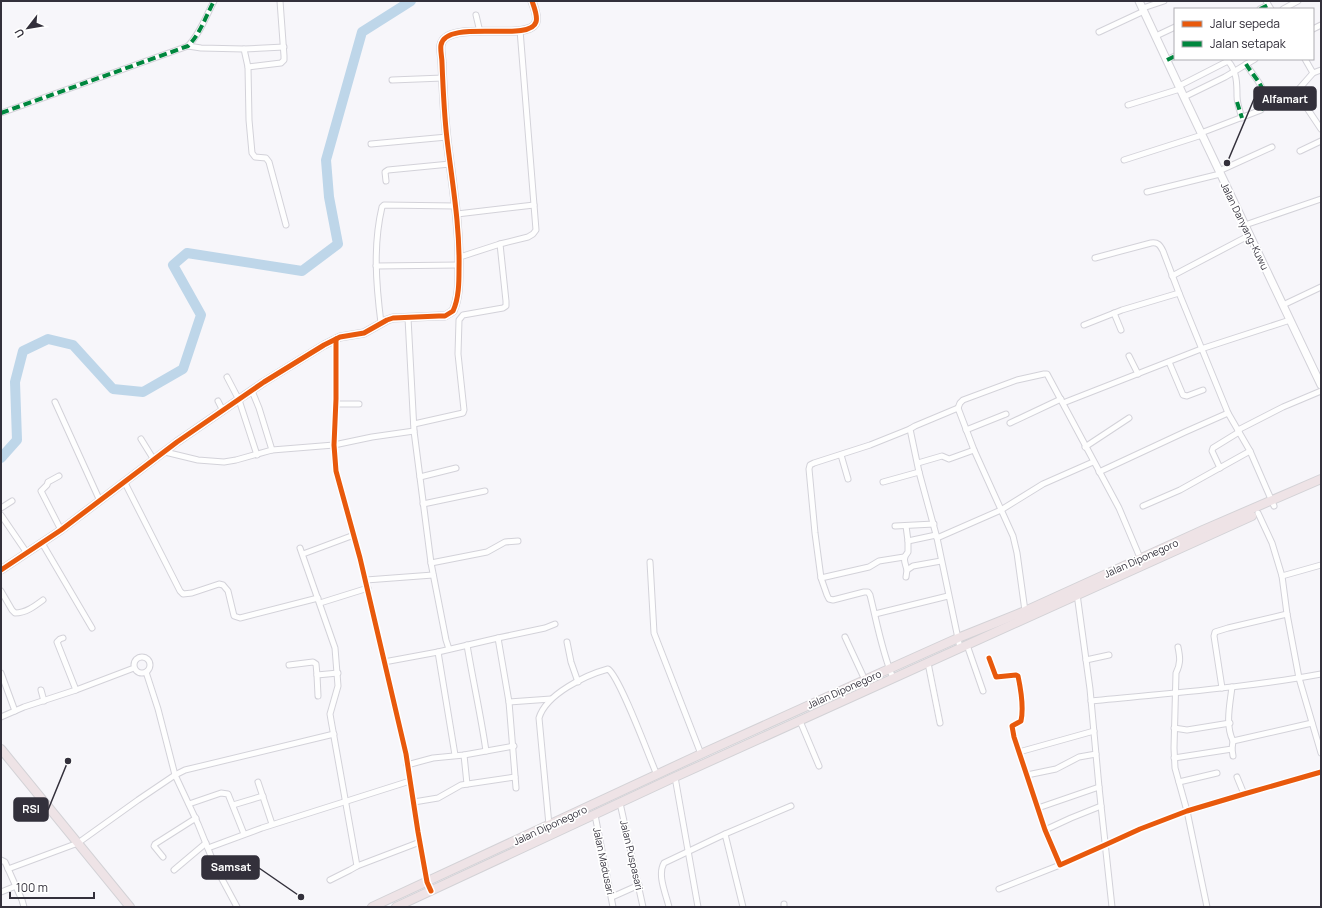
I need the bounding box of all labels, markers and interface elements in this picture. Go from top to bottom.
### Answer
north arrow [8,8,48,48]
legend [1174,8,1314,60]
text: Jalur sepeda [1210,15,1280,32]
text: U [10,26,27,41]
text: Jalan setapak [1210,35,1287,52]
callout: Alfamart [1254,87,1316,110]
text: Alfamart [1262,91,1308,106]
street label: Jalan Danyang-Kuwu [1218,180,1272,272]
street label: Jalan Diponegoro [1102,535,1180,581]
street label: Jalan Diponegoro [805,666,883,712]
callout: RSI [14,798,48,821]
text: RSI [22,801,40,816]
street label: Jalan Diponegoro [511,802,589,848]
street label: Jalan Puspasari [617,819,647,891]
street label: Jalan Madusari [590,826,618,896]
callout: Samsat [202,856,259,879]
text: Samsat [211,859,251,874]
scale bar [10,874,94,900]
text: 100 m [16,879,48,896]

